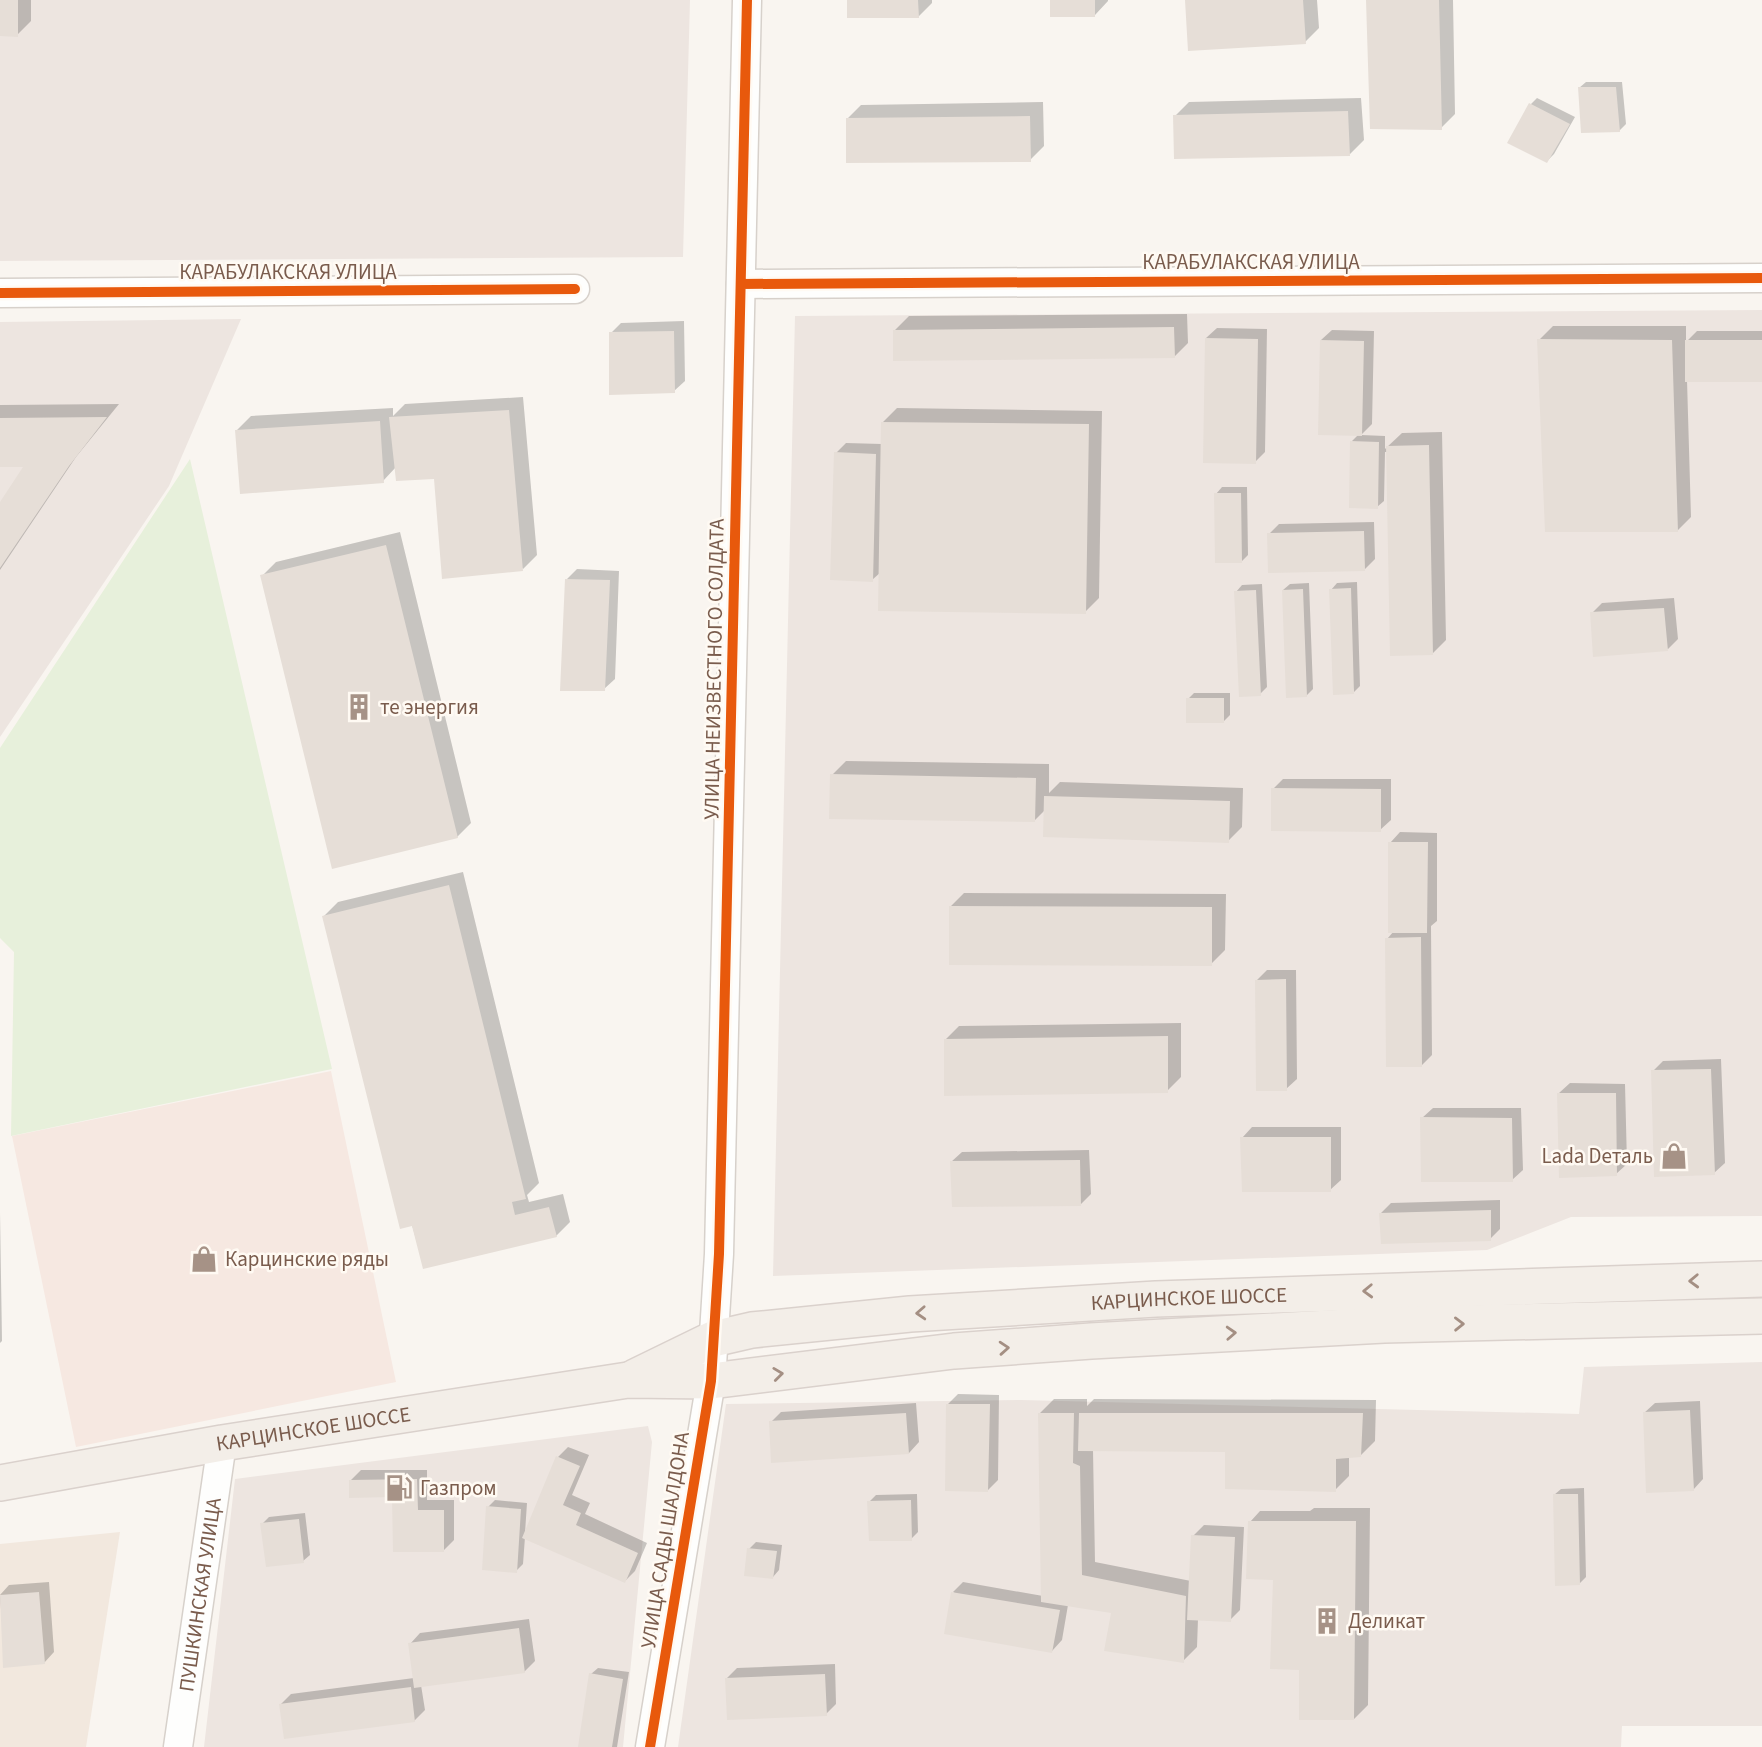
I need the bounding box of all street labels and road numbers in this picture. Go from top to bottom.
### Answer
street label: КАРАБУЛАКСКАЯ УЛИЦА [1142,247,1360,277]
street label: КАРАБУЛАКСКАЯ УЛИЦА [179,257,397,287]
street label: УЛИЦА НЕИЗВЕСТНОГО СОЛДАТА [696,518,732,820]
street label: КАРЦИНСКОЕ ШОССЕ [1090,1280,1288,1318]
street label: КАРЦИНСКОЕ ШОССЕ [214,1399,413,1459]
street label: УЛИЦА САДЫ ШАЛДОНА [633,1429,697,1650]
street label: ПУШКИНСКАЯ УЛИЦА [171,1495,229,1694]

